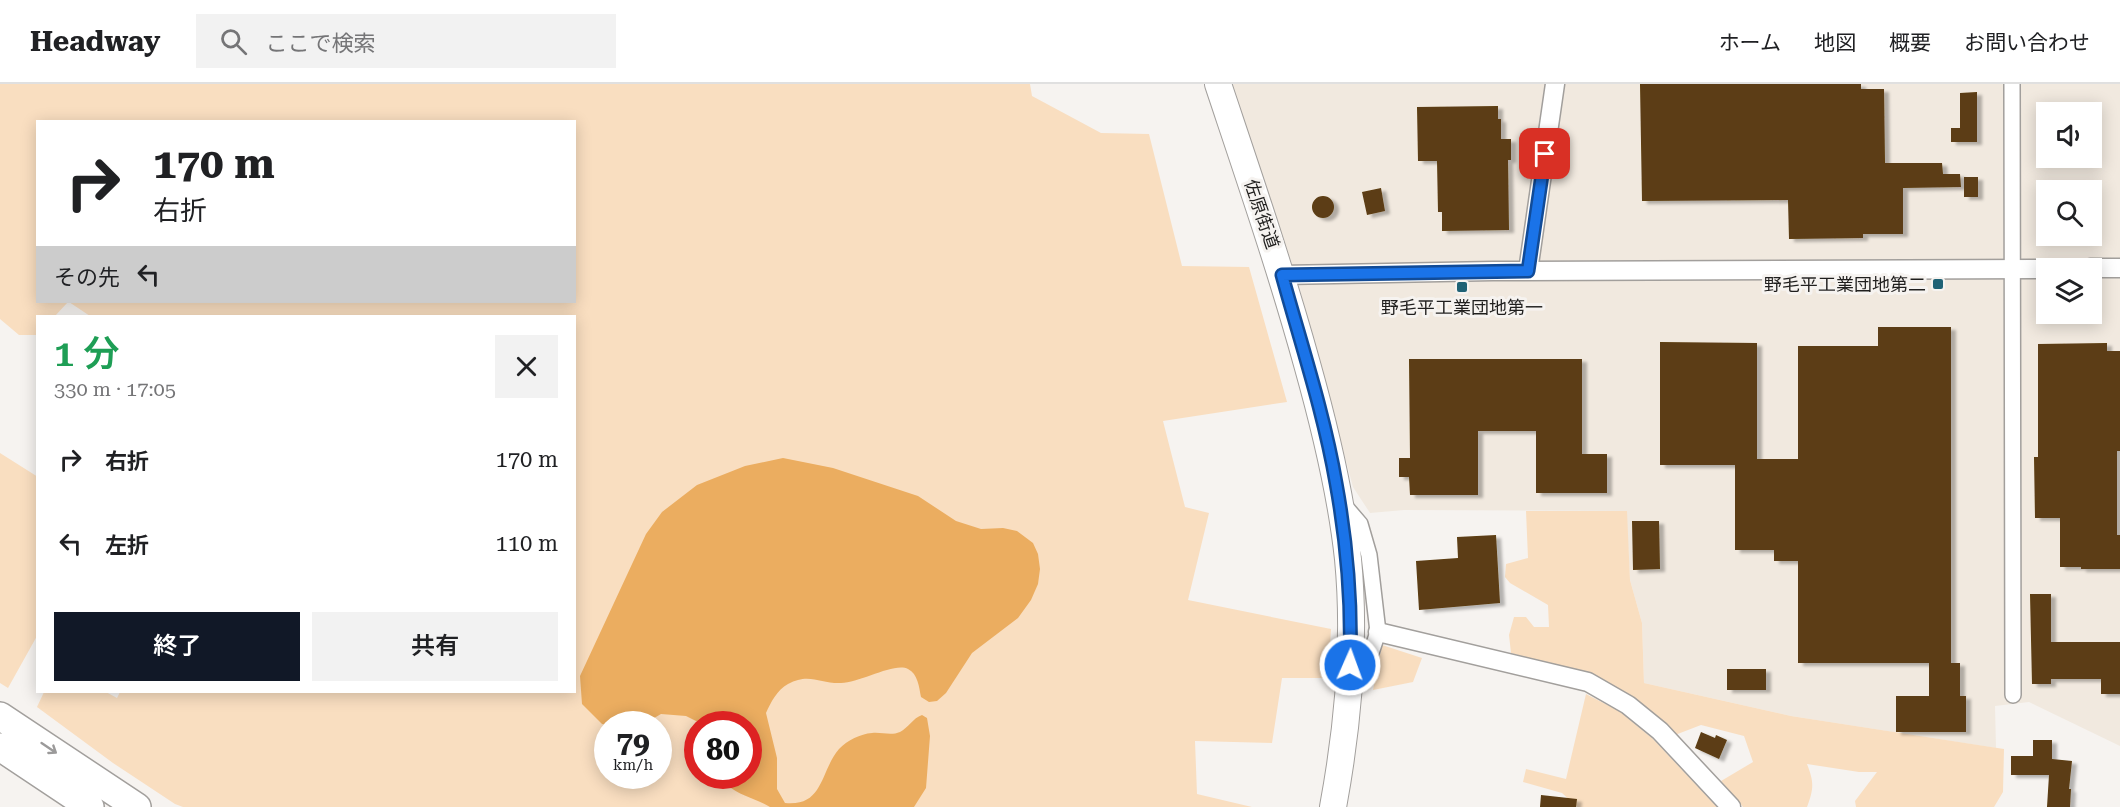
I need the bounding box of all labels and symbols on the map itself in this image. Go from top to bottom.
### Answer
pin [1519,128,1570,179]
street label: 佐原街道 [1240,177,1284,251]
place label: 野毛平工業団地第二 [1764,274,1926,295]
marker: 野毛平工業団地第二 [1931,277,1945,291]
marker: 野毛平工業団地第一 [1455,280,1469,294]
place label: 野毛平工業団地第一 [1381,297,1543,318]
position arrow [1318,633,1382,697]
speed limit sign: 80 [684,711,762,789]
one-way arrow [40,742,56,754]

